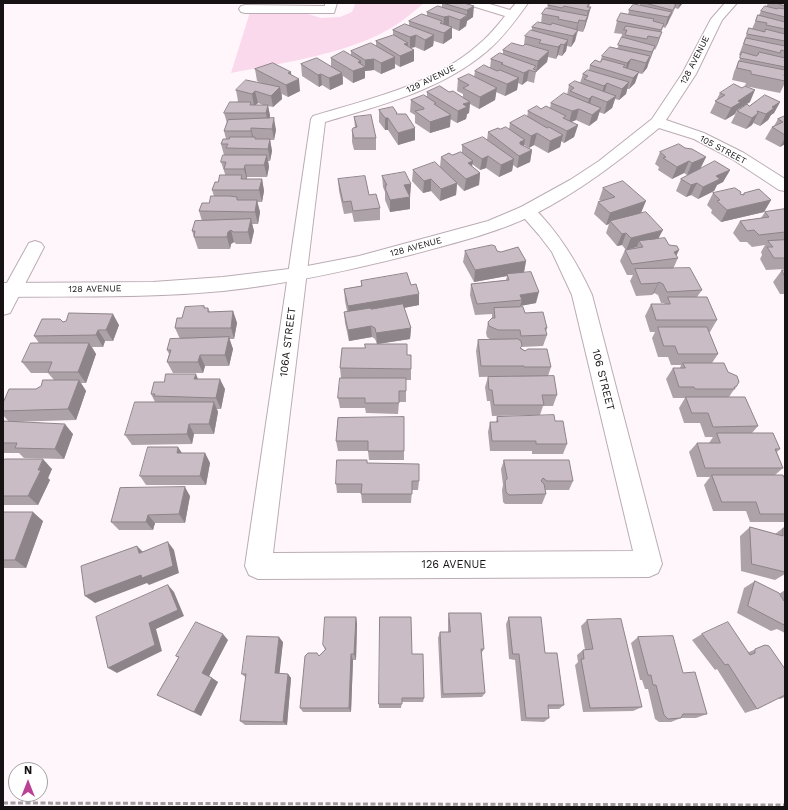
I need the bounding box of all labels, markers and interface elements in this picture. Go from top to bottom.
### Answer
street label: 128 AVENUE [678,34,712,86]
street label: 129 AVENUE [405,63,457,95]
street label: 105 STREET [698,133,748,167]
street label: 128 AVENUE [389,235,443,259]
street label: 128 AVENUE [68,283,122,295]
street label: 106A STREET [277,306,299,378]
street label: 106 STREET [589,348,617,412]
street label: 126 AVENUE [422,558,486,572]
north arrow [8,762,48,802]
text: N [24,764,32,777]

